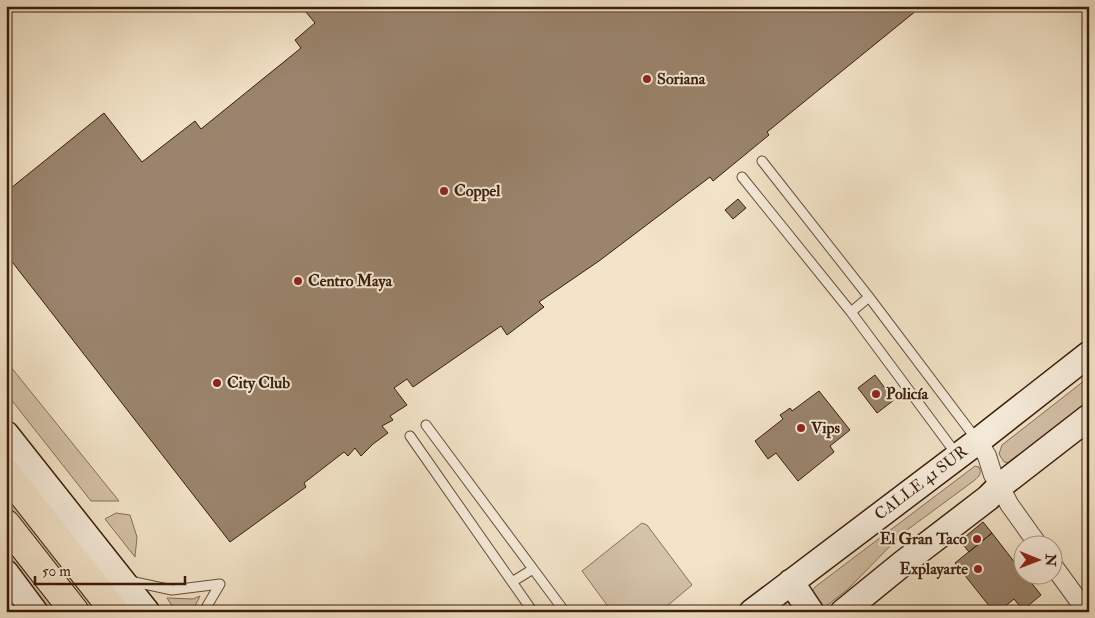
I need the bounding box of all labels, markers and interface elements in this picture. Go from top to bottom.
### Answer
place label: Soriana [657,69,706,89]
marker: Soriana [641,73,653,85]
place label: Coppel [454,181,501,202]
marker: Coppel [438,185,450,197]
place label: Centro Maya [308,271,393,292]
marker: Centro Maya [292,275,304,287]
place label: City Club [227,373,290,394]
marker: City Club [211,377,223,389]
place label: Policía [886,384,929,404]
marker: Policía [870,388,882,400]
place label: Vips [810,418,841,439]
marker: Vips [795,422,807,434]
street label: CALLE 41 SUR [870,441,972,525]
place label: El Gran Taco [880,529,967,549]
marker: El Gran Taco [971,533,983,545]
north arrow [1012,536,1062,586]
scale bar [35,553,185,585]
text: N [1042,553,1059,567]
place label: Explayarte [899,559,968,580]
text: 50 m [42,562,71,581]
marker: Explayarte [972,563,984,575]

